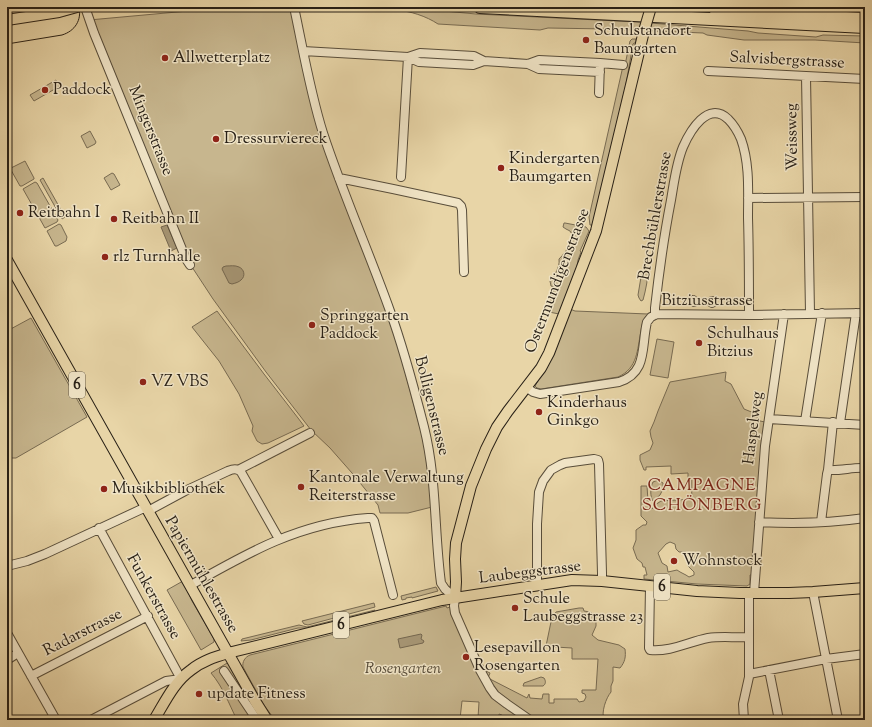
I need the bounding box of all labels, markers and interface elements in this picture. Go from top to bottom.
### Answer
place label: Schulstandort Baumgarten [594,20,692,61]
marker: Schulstandort Baumgarten [581,35,591,45]
street label: Salvisbergstrasse [729,46,845,76]
place label: Allwetterplatz [173,47,270,70]
marker: Allwetterplatz [160,53,170,63]
place label: Paddock [53,79,112,102]
street label: Mingerstrasse [122,83,178,179]
marker: Paddock [40,85,50,95]
street label: Weissweg [781,103,805,171]
place label: Dressurviereck [224,128,328,151]
marker: Dressurviereck [211,134,221,144]
place label: Kindergarten Baumgarten [509,148,601,189]
street label: Brechbühlerstrasse [633,150,679,282]
marker: Kindergarten Baumgarten [496,163,506,173]
place label: Reitbahn I [28,202,100,225]
street label: Ostermundigenstrasse [520,205,596,357]
marker: Reitbahn I [15,208,25,218]
place label: Reitbahn II [122,208,199,231]
marker: Reitbahn II [109,214,119,224]
place label: rlz Turnhalle [113,246,200,269]
marker: rlz Turnhalle [100,252,110,262]
street label: Bitziusstrasse [661,290,753,313]
place label: Springgarten Paddock [320,305,410,346]
marker: Springgarten Paddock [307,320,317,330]
place label: Schulhaus Bitzius [707,323,779,364]
marker: Schulhaus Bitzius [694,338,704,348]
street label: Bolligenstrasse [408,354,454,458]
place label: VZ VBS [151,371,209,394]
road number: 6 [69,372,85,398]
marker: VZ VBS [138,377,148,387]
street label: Haspelweg [738,390,770,466]
place label: Kinderhaus Ginkgo [547,392,627,433]
marker: Kinderhaus Ginkgo [534,407,544,417]
place label: Kantonale Verwaltung Reiterstrasse [309,467,464,508]
district label: CAMPAGNE SCHÖNBERG [642,474,762,518]
place label: Musikbibliothek [112,478,226,501]
marker: Kantonale Verwaltung Reiterstrasse [296,482,306,492]
marker: Musikbibliothek [99,484,109,494]
street label: Papiermühlestrasse [158,512,244,638]
street label: Funkerstrasse [120,550,186,644]
place label: Wohnstock [682,550,762,573]
street label: Laubeggstrasse [478,555,582,591]
marker: Wohnstock [669,556,679,566]
road number: 6 [654,574,670,600]
place label: Schule Laubeggstrasse 23 [523,588,643,629]
street label: Radarstrasse [39,603,127,663]
marker: Schule Laubeggstrasse 23 [510,603,520,613]
road number: 6 [333,612,349,638]
place label: Lesepavillon Rosengarten [474,637,561,678]
marker: Lesepavillon Rosengarten [461,652,471,662]
park label: Rosengarten [365,658,442,681]
place label: update Fitness [207,683,306,706]
marker: update Fitness [194,689,204,699]

